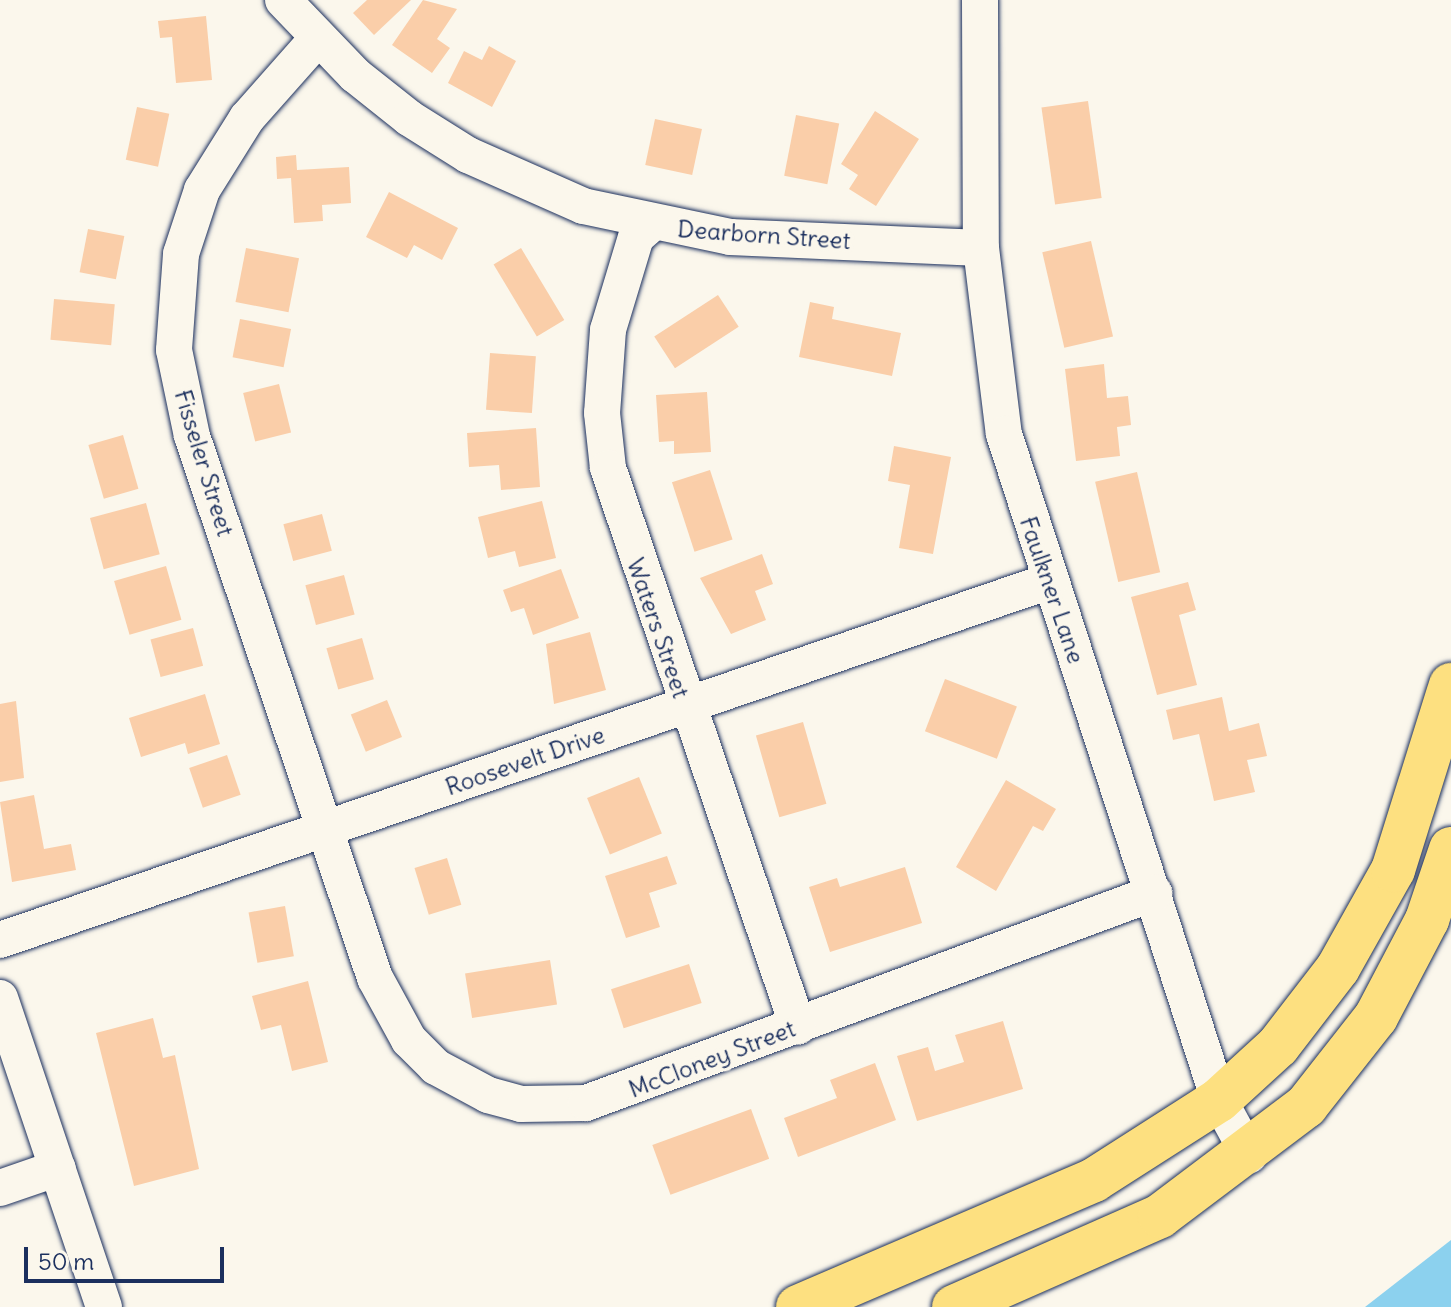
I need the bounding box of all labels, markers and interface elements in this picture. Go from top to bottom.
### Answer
street label: Dearborn Street [676,215,852,255]
street label: Fisseler Street [168,386,240,540]
street label: Faulkner Lane [1013,513,1091,667]
street label: Waters Street [621,554,695,702]
street label: Roosevelt Drive [442,720,608,802]
street label: McCloney Street [625,1014,799,1104]
scale bar [28,1231,228,1281]
text: 50 m [38,1246,94,1276]

